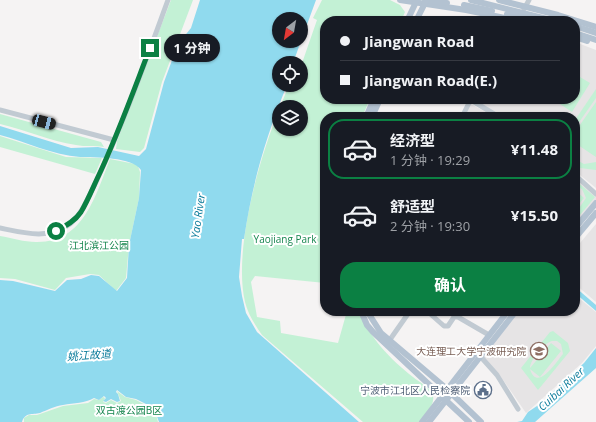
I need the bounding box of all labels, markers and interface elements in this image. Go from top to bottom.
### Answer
north arrow [272,12,308,48]
map controls [272,12,308,136]
text: Jiangwan Road [364,31,474,51]
callout: 1 分钟 [164,34,220,62]
route end [141,39,159,57]
text: 1 分钟 [174,39,210,57]
button: locate [272,56,308,92]
text: Jiangwan Road(E.) [364,70,497,90]
button: layers [272,100,308,136]
car [31,113,57,131]
text: 经济型 [390,130,435,150]
icon: car [342,131,378,167]
text: ¥11.48 [511,139,558,159]
text: 1 分钟 · 19:29 [390,151,470,169]
water label: Yao River [187,192,208,239]
text: 舒适型 [390,196,435,216]
icon: car [342,197,378,233]
text: ¥15.50 [511,205,558,225]
text: 2 分钟 · 19:30 [390,217,470,235]
route start [47,222,65,240]
park label: Yaojiang Park [254,232,317,246]
park label: 江北滨江公园 [69,238,129,252]
button: 确认 [340,262,560,308]
school or university icon: 大连理工大学宁波研究院 [529,341,549,361]
place label: 大连理工大学宁波研究院 [416,344,526,358]
water label: 姚江故道 [66,345,113,364]
water label: Cuibai River [534,363,587,414]
public building icon: 宁波市江北区人民检察院 [473,380,493,400]
place label: 宁波市江北区人民检察院 [360,383,470,397]
park label: 双古渡公园B区 [96,403,162,417]

